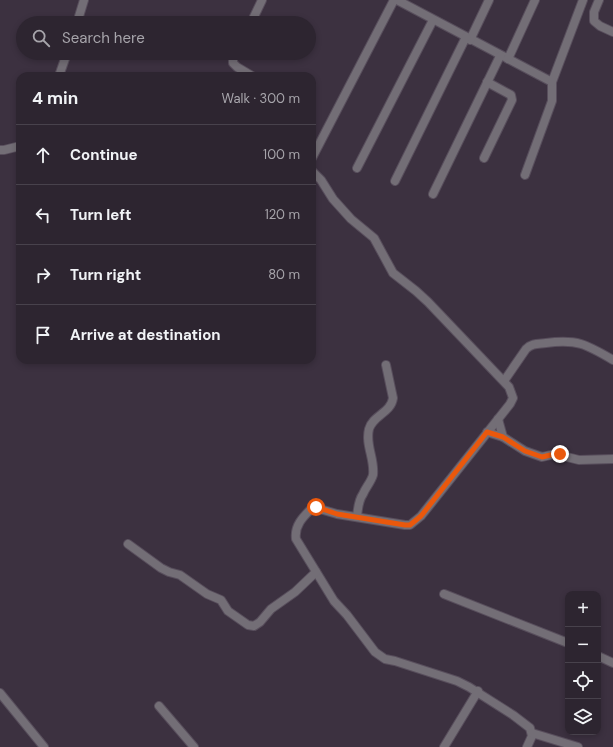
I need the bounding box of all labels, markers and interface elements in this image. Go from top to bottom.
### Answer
search box [16,16,316,60]
icon: search [30,27,52,49]
text: Search here [62,28,145,48]
text: 4 min [32,87,78,109]
text: Walk · 300 m [222,90,300,107]
icon: ahead [32,144,54,166]
text: Continue [70,145,138,165]
text: 100 m [263,146,300,163]
icon: left [32,204,54,226]
text: Turn left [70,205,131,225]
text: 120 m [265,206,300,223]
icon: right [32,264,54,286]
text: Turn right [70,265,141,285]
text: 80 m [268,266,300,283]
icon: arrive [32,324,54,346]
text: Arrive at destination [70,325,221,345]
route end [551,445,569,463]
route start [307,498,325,516]
map controls [565,591,601,735]
button: + [565,591,601,627]
button: − [565,627,601,663]
button: locate [565,663,601,699]
button: layers [565,699,601,735]

